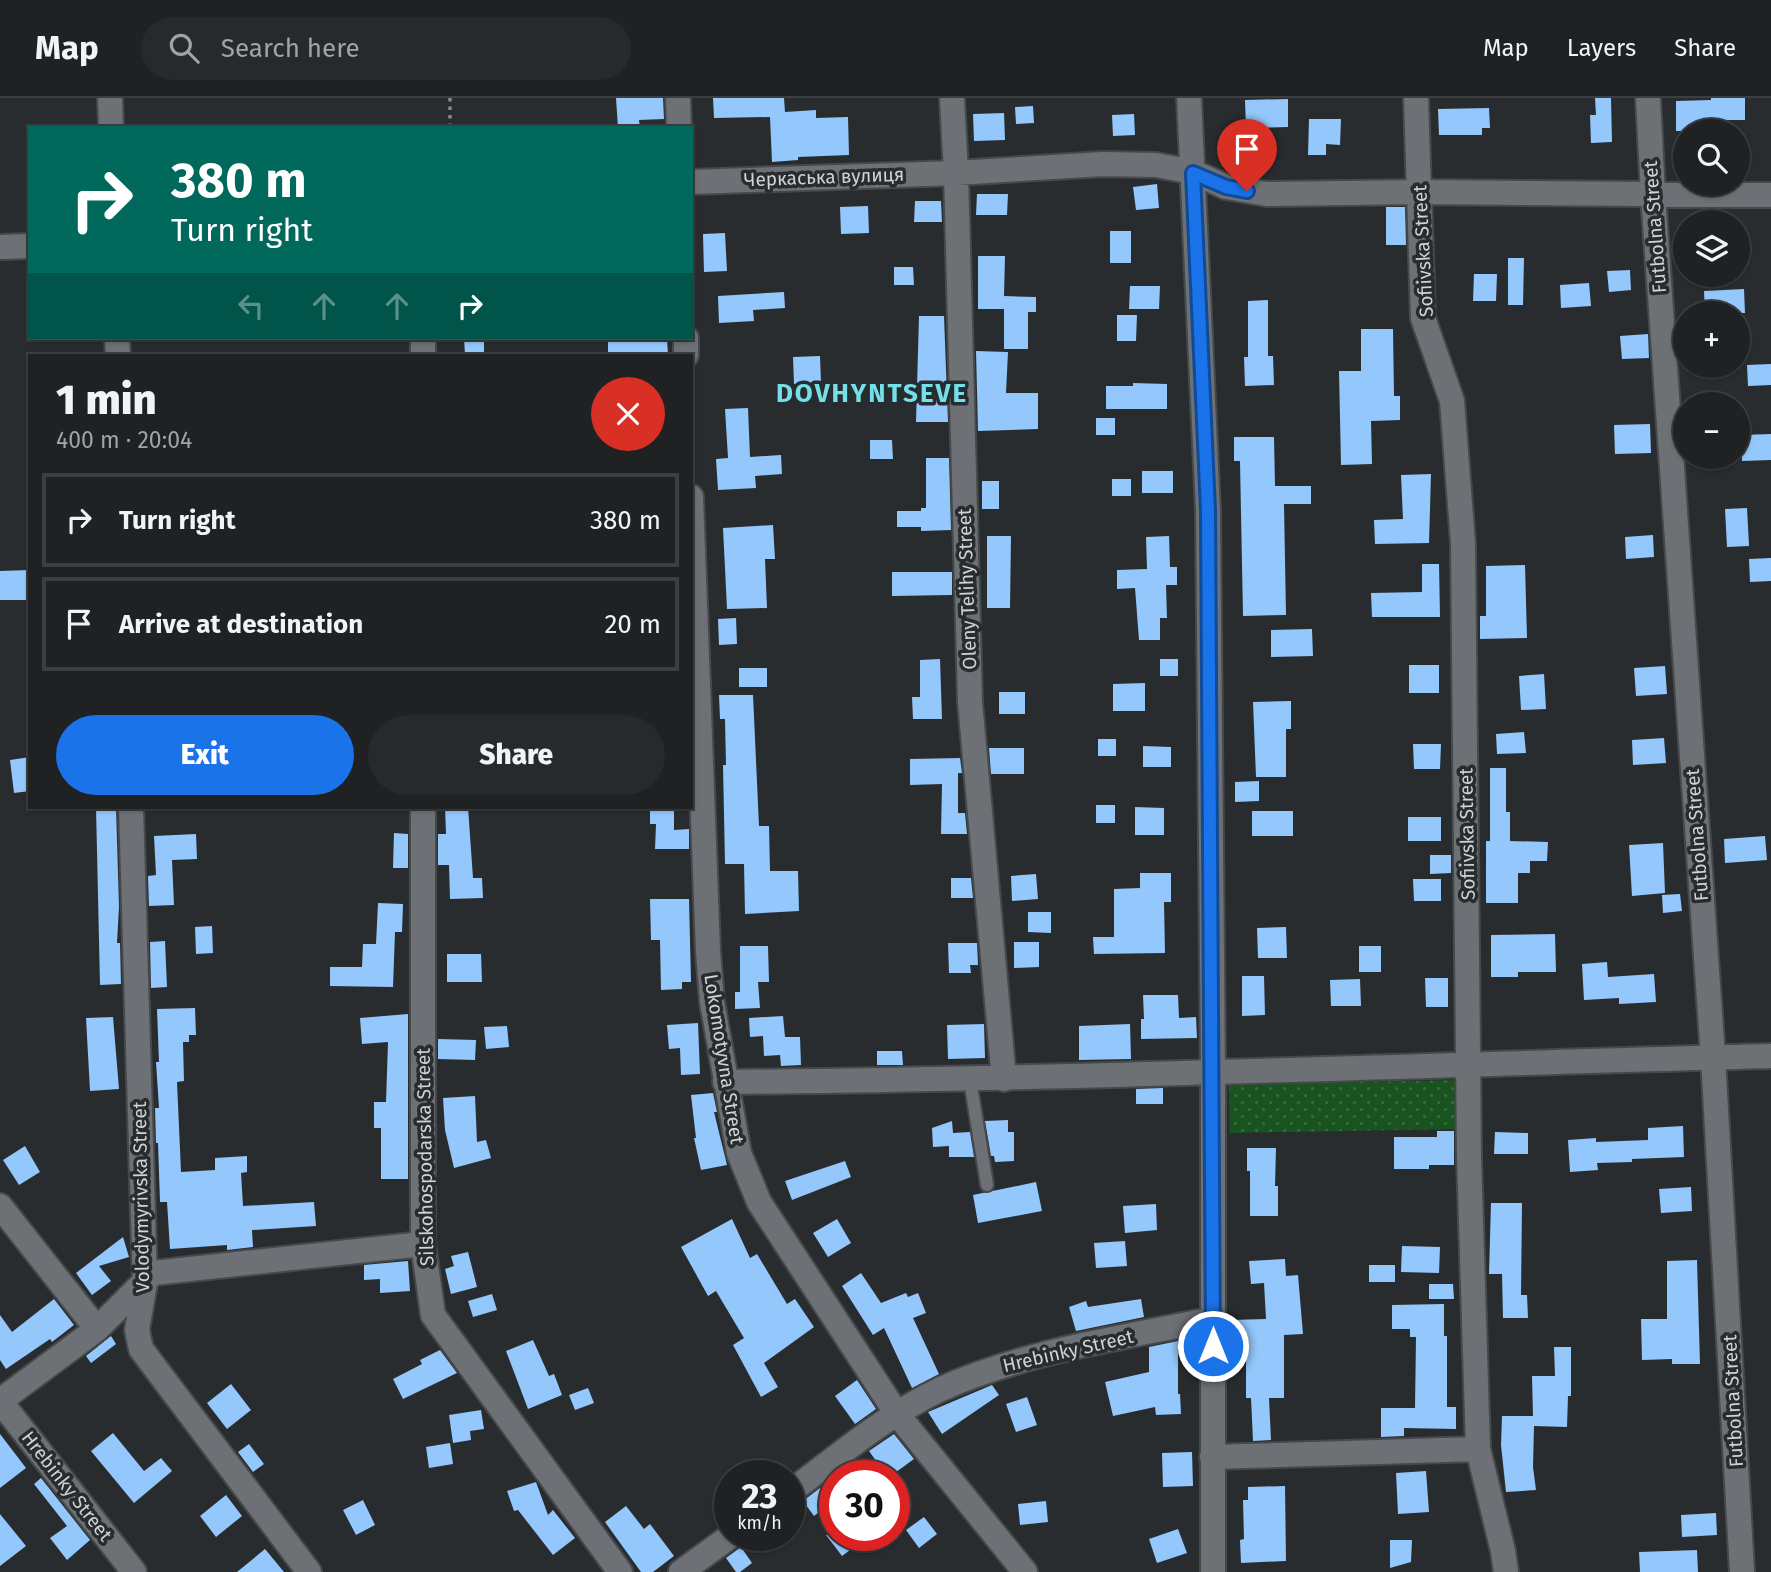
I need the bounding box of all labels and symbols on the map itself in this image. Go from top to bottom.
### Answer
pin [1217,119,1277,191]
street label: Futbolna Street [1639,160,1671,294]
street label: Черкаська вулиця [743,163,905,191]
street label: Sofiivska Street [1408,184,1438,318]
district label: DOVHYNTSEVE [776,378,968,409]
street label: Oleny Telihy Street [953,508,981,670]
street label: Sofiivska Street [1454,768,1480,900]
street label: Futbolna Street [1681,768,1713,902]
street label: Lokomotyvna Street [699,972,749,1146]
street label: Silskohospodarska Street [412,1048,438,1266]
street label: Volodymyrivska Street [128,1101,154,1293]
position arrow [1176,1309,1250,1383]
street label: Hrebinky Street [1000,1325,1136,1377]
street label: Futbolna Street [1718,1334,1748,1468]
street label: Hrebinky Street [17,1426,117,1546]
speed limit sign: 30 [819,1460,910,1551]

